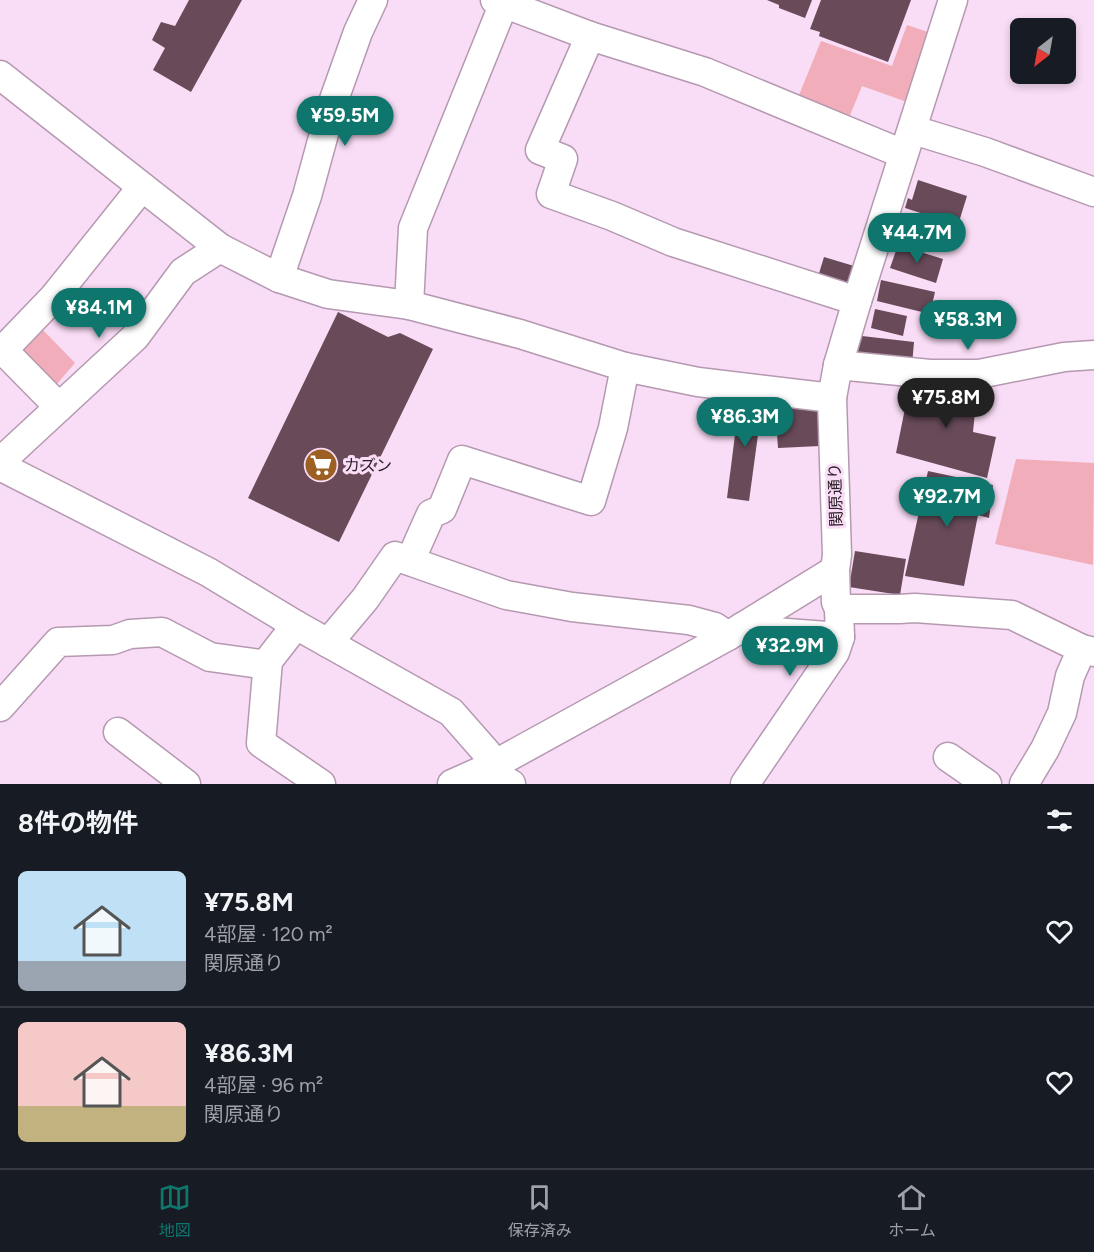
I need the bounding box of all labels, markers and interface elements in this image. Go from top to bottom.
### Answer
north arrow [1010,18,1076,84]
map controls [1010,18,1076,84]
pin: ¥59.5M [296,96,394,147]
text: ¥59.5M [311,103,379,127]
pin: ¥44.7M [868,213,966,264]
text: ¥44.7M [882,220,952,244]
pin: ¥84.1M [50,288,148,339]
text: ¥84.1M [65,295,133,319]
pin: ¥58.3M [919,300,1017,351]
text: ¥58.3M [934,307,1003,331]
pin: ¥75.8M [897,378,995,429]
text: ¥75.8M [912,385,981,409]
pin: ¥86.3M [696,397,794,448]
text: ¥86.3M [711,404,779,428]
supermarket icon: カズン [303,447,339,483]
place label: カズン [344,456,392,475]
street label: 関原通り [825,463,846,527]
pin: ¥92.7M [898,477,996,528]
text: ¥92.7M [913,484,981,508]
pin: ¥32.9M [741,626,839,677]
text: ¥32.9M [756,633,824,657]
icon: filters [1043,804,1076,837]
text: 8件の物件 [18,807,138,839]
text: ¥75.8M [204,886,294,918]
icon: home [66,895,138,967]
icon: heart [1043,915,1076,948]
text: 4部屋 · 120 m² [204,922,333,946]
text: 関原通り [204,951,284,975]
text: ¥86.3M [204,1037,294,1069]
icon: home [66,1046,138,1118]
icon: heart [1043,1066,1076,1099]
text: 4部屋 · 96 m² [204,1073,323,1097]
text: 関原通り [204,1102,284,1126]
tab: 地図 [158,1181,191,1241]
tab: 保存済み [508,1181,572,1241]
tab: ホーム [888,1181,936,1241]

